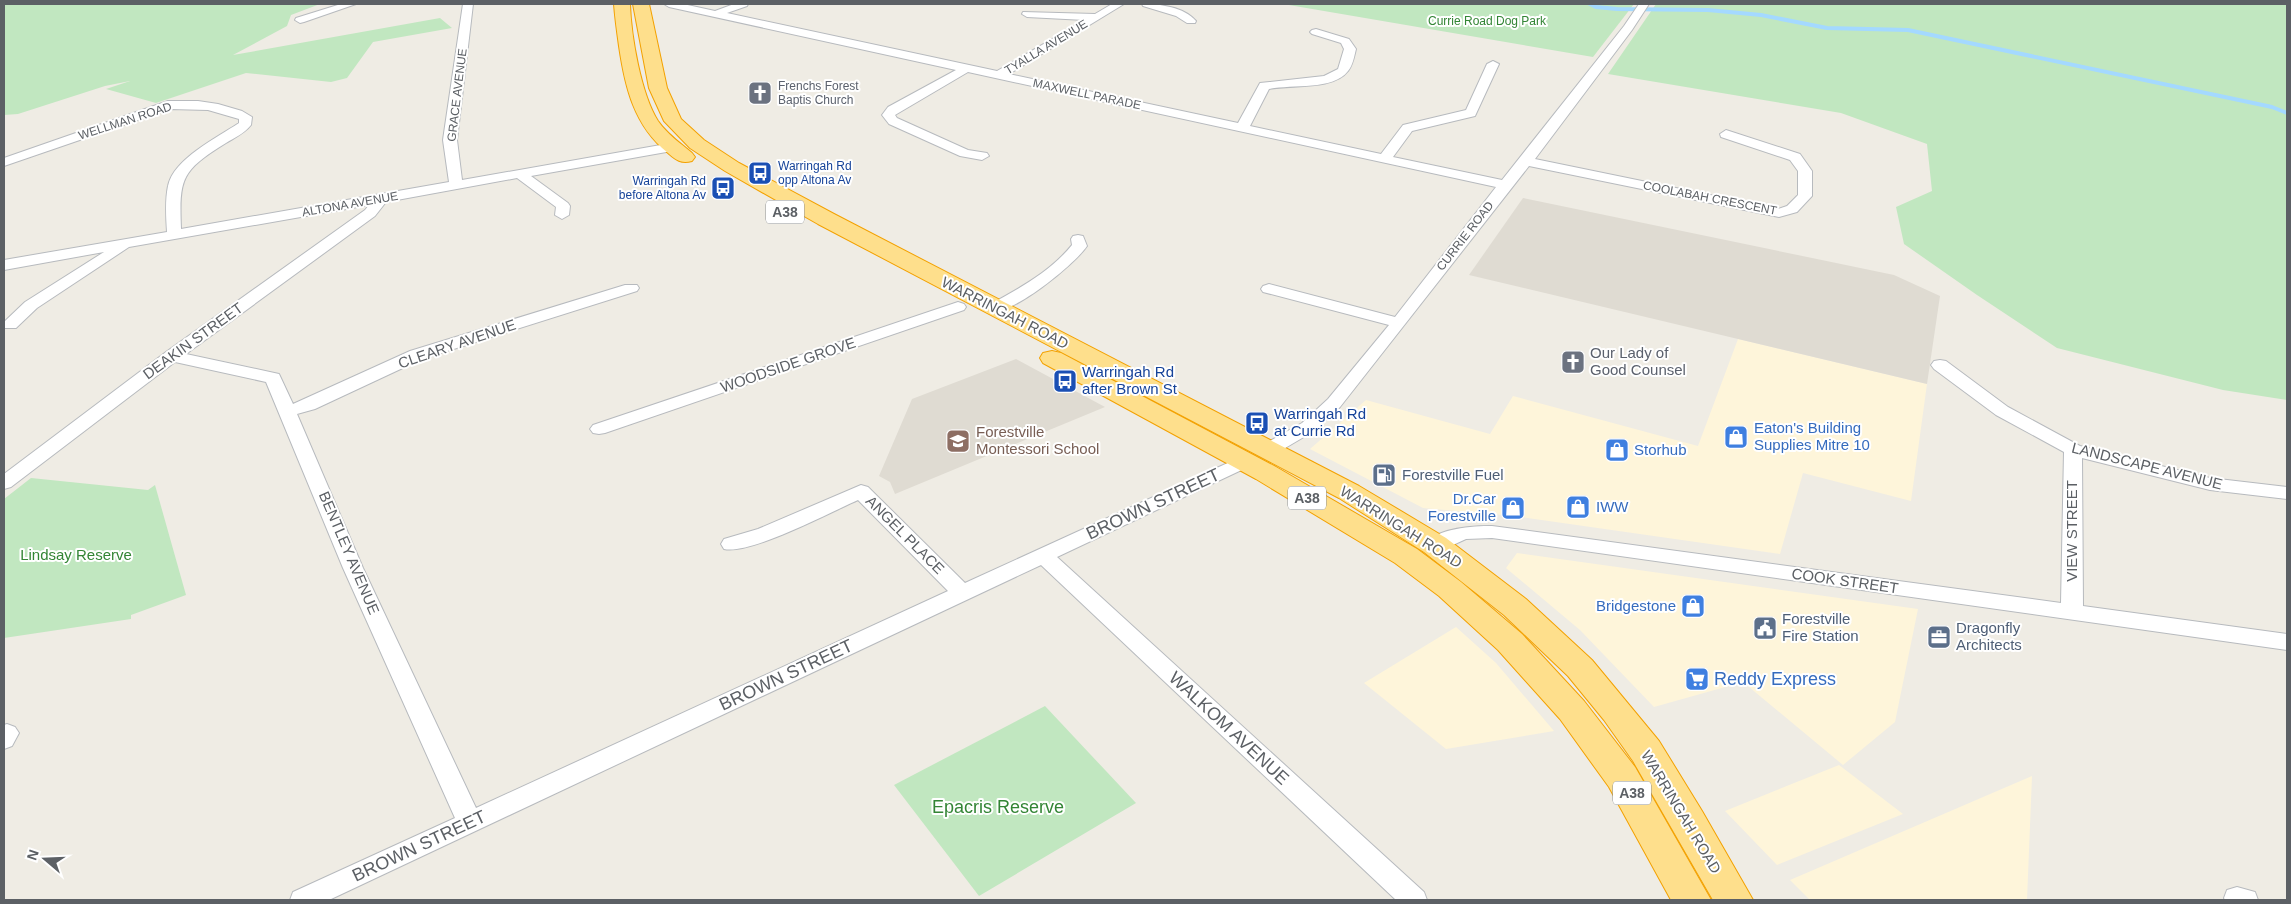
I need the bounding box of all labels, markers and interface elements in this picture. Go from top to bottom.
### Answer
park label: Currie Road Dog Park [1428,14,1547,28]
street label: TYALLA AVENUE [1002,17,1090,77]
street label: GRACE AVENUE [444,48,470,142]
street label: MAXWELL PARADE [1032,76,1142,112]
place label: Frenchs Forest Baptis Church [778,79,859,107]
church icon: Frenchs Forest Baptis Church [747,80,773,106]
street label: WELLMAN ROAD [77,99,174,143]
place label: Warringah Rd opp Altona Av [778,159,852,187]
bus stop icon: Warringah Rd opp Altona Av [747,160,773,186]
place label: Warringah Rd before Altona Av [619,174,706,202]
bus stop icon: Warringah Rd before Altona Av [710,175,736,201]
street label: COOLABAH CRESCENT [1642,178,1779,218]
street label: ALTONA AVENUE [301,189,399,219]
street label: CURRIE ROAD [1434,198,1497,273]
road number: A38 [766,200,804,223]
street label: WARRINGAH ROAD [939,273,1072,352]
street label: DEAKIN STREET [139,299,246,383]
street label: CLEARY AVENUE [396,315,518,372]
street label: WOODSIDE GROVE [718,333,858,396]
place label: Our Lady of Good Counsel [1590,344,1686,378]
church icon: Our Lady of Good Counsel [1560,349,1586,375]
place label: Warringah Rd after Brown St [1082,363,1178,397]
bus stop icon: Warringah Rd after Brown St [1052,368,1078,394]
place label: Warringah Rd at Currie Rd [1274,405,1366,439]
bus stop icon: Warringah Rd at Currie Rd [1244,410,1270,436]
place label: Eaton's Building Supplies Mitre 10 [1754,419,1870,453]
place label: Forestville Montessori School [976,423,1099,457]
shop icon: Eaton's Building Supplies Mitre 10 [1723,424,1749,450]
school or university icon: Forestville Montessori School [945,428,971,454]
shop icon: Storhub [1604,437,1630,463]
street label: LANDSCAPE AVENUE [2070,439,2224,492]
place label: Storhub [1634,441,1687,458]
fuel station icon: Forestville Fuel [1371,462,1397,488]
street label: BROWN STREET [1083,464,1223,544]
place label: Forestville Fuel [1402,466,1504,483]
street label: VIEW STREET [2063,480,2080,582]
street label: WARRINGAH ROAD [1337,482,1465,571]
road number: A38 [1288,486,1326,509]
street label: BENTLEY AVENUE [316,489,383,617]
place label: Dr.Car Forestville [1428,490,1496,524]
street label: ANGEL PLACE [863,492,948,577]
shop icon: IWW [1565,494,1591,520]
shop icon: Dr.Car Forestville [1500,495,1526,521]
place label: IWW [1596,498,1629,515]
park label: Lindsay Reserve [20,546,132,563]
street label: COOK STREET [1791,565,1899,596]
shop icon: Bridgestone [1680,593,1706,619]
place label: Bridgestone [1596,597,1676,614]
place label: Forestville Fire Station [1782,610,1859,644]
public building icon: Forestville Fire Station [1752,615,1778,641]
place label: Dragonfly Architects [1956,619,2022,653]
office icon: Dragonfly Architects [1926,624,1952,650]
street label: BROWN STREET [716,635,856,715]
supermarket icon: Reddy Express [1684,666,1710,692]
street label: WALKOM AVENUE [1165,667,1293,789]
place label: Reddy Express [1714,669,1836,689]
street label: WARRINGAH ROAD [1638,747,1725,876]
road number: A38 [1613,781,1651,804]
park label: Epacris Reserve [932,797,1064,817]
street label: BROWN STREET [349,806,489,886]
north arrow [20,834,70,884]
text: N [23,847,42,862]

